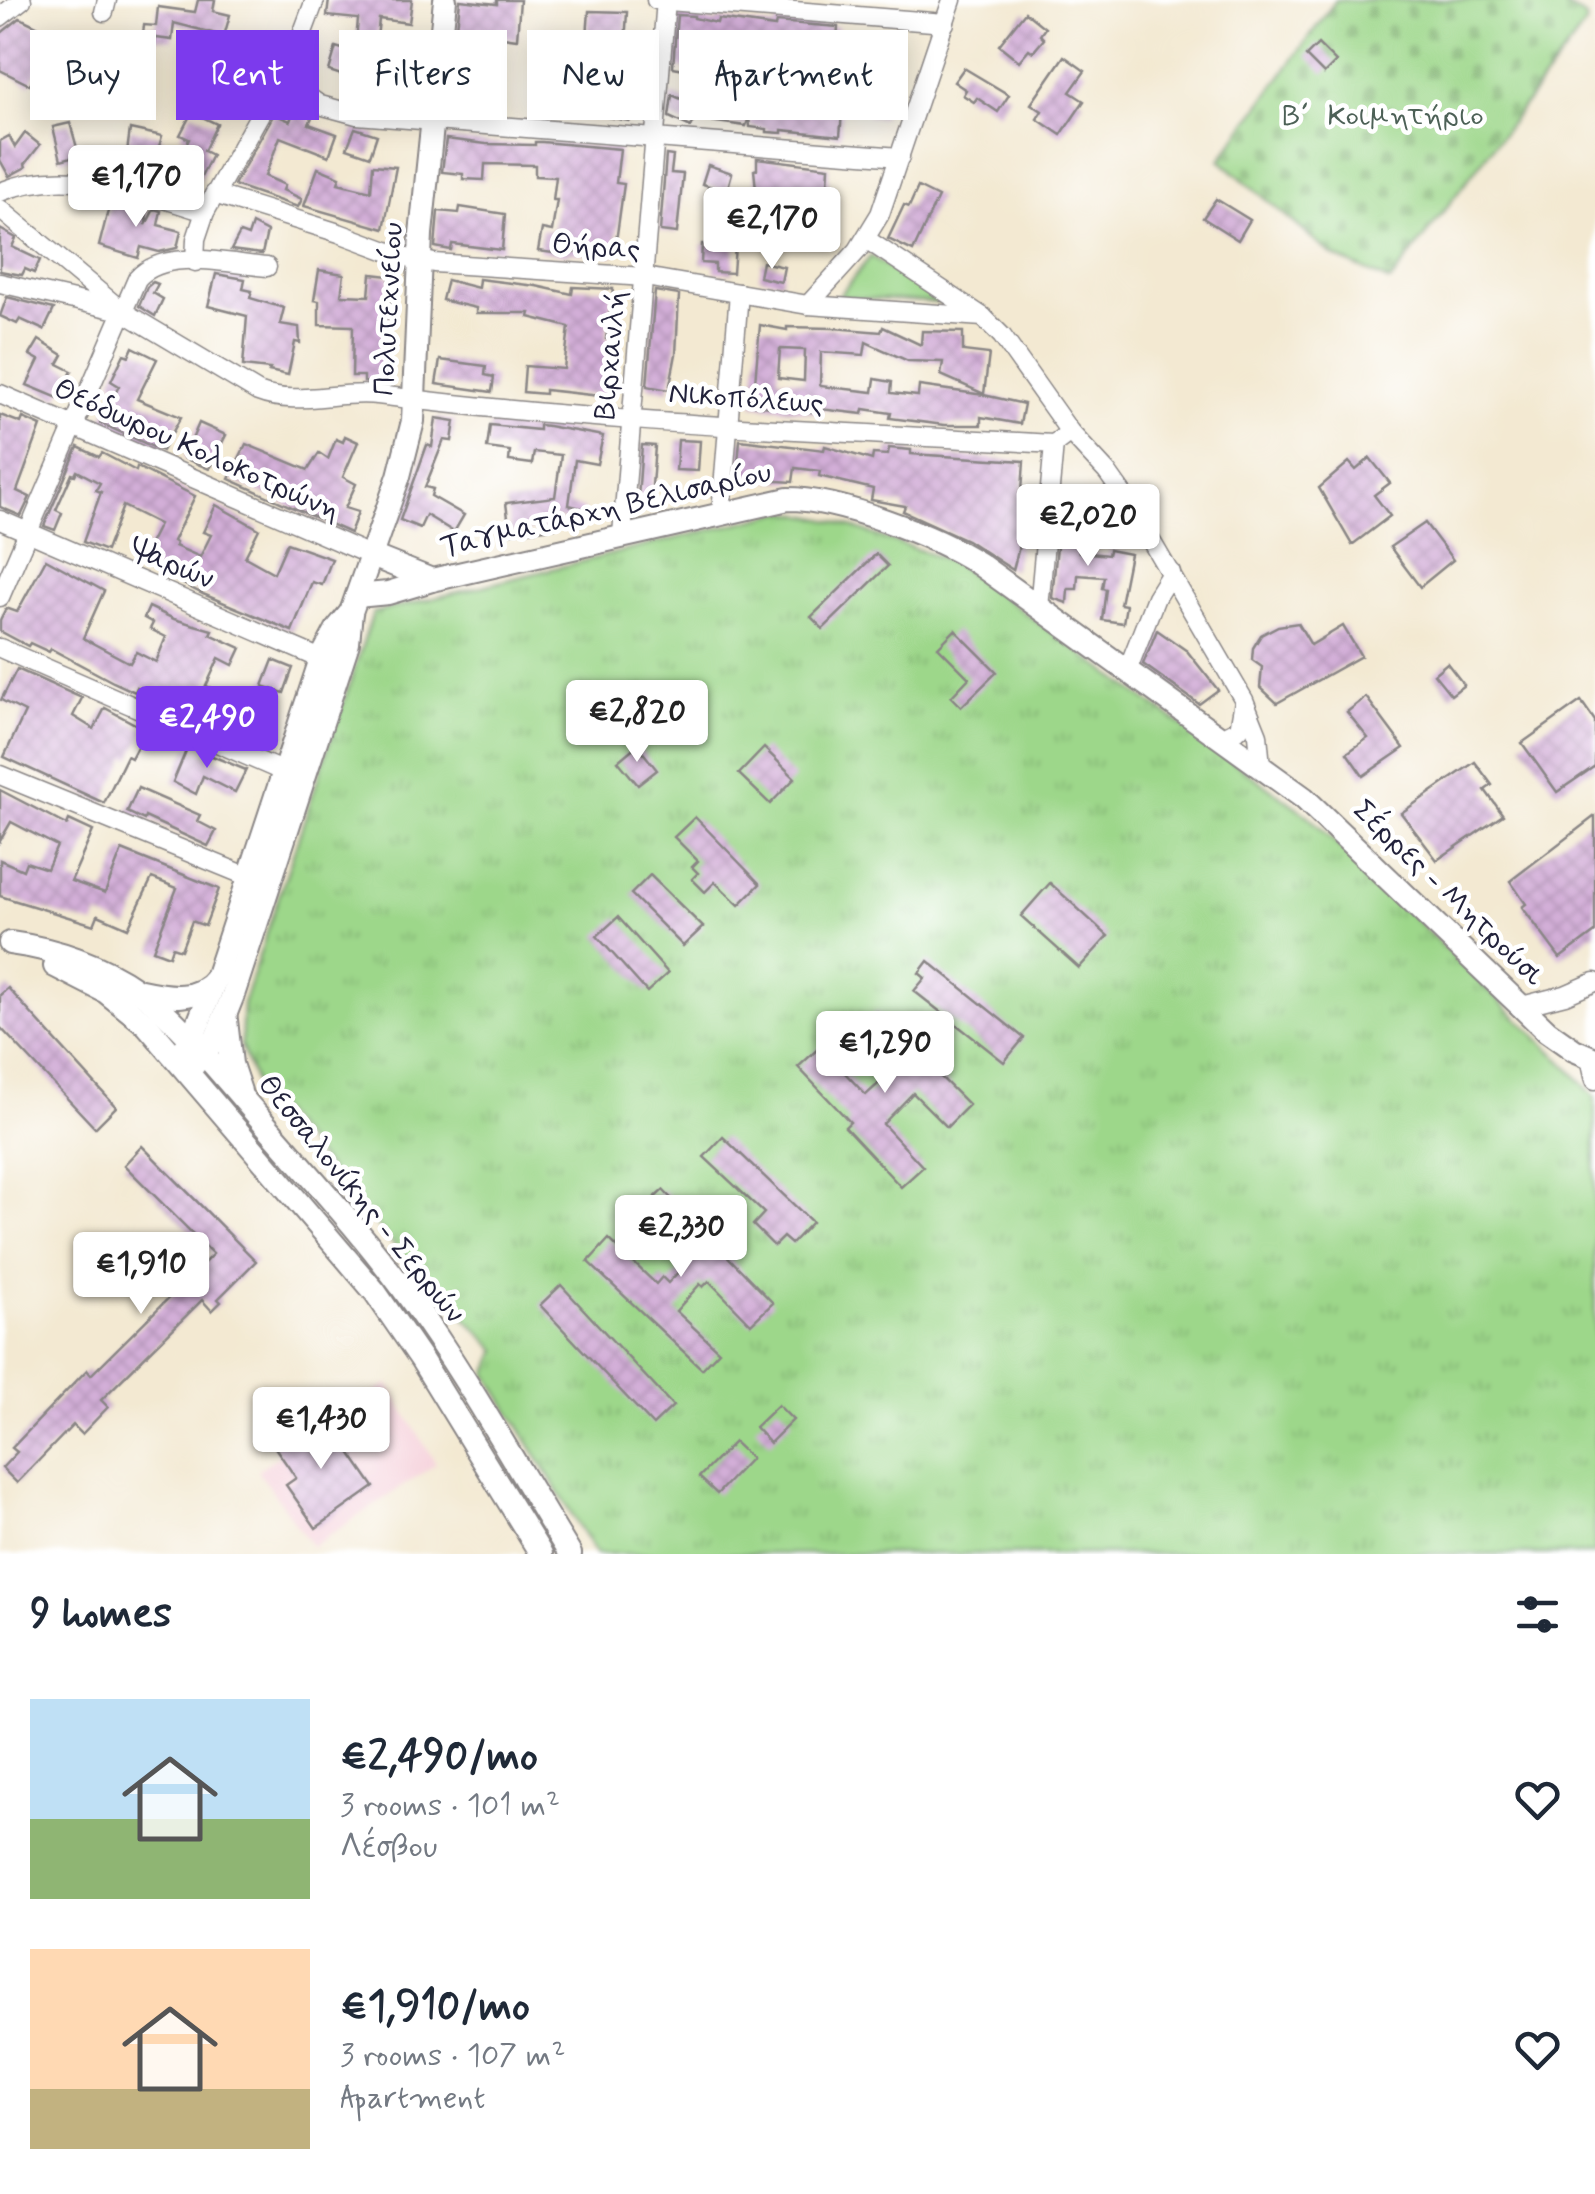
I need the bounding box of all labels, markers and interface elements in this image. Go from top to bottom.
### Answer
chip: Buy [30,30,156,120]
chip: Rent [176,30,319,120]
chip: Filters [339,30,507,120]
chip: New [527,30,659,120]
chip: Apartment [679,30,908,120]
park label: Β΄ Κοιμητήριο [1282,97,1484,136]
pin: €1,170 [55,145,217,230]
text: €1,170 [90,156,182,198]
pin: €2,170 [691,187,853,272]
text: €2,170 [725,198,819,240]
street label: Πολυτεχνείου [365,221,413,397]
street label: Θήρας [550,224,642,270]
street label: Βιρχανλή [586,289,636,421]
street label: Θεόδωρου Κολοκοτρώνη [47,369,347,531]
street label: Νικοπόλεως [667,374,825,424]
street label: Ταγματάρχη Βελισαρίου [437,453,775,567]
pin: €2,020 [1007,484,1169,569]
text: €2,020 [1039,495,1137,537]
street label: Ψαρών [123,529,220,599]
pin: €2,820 [556,680,718,765]
pin: €2,490 [126,686,288,771]
text: €2,820 [588,691,686,733]
text: €2,490 [158,697,256,739]
street label: Σέρρες - Μητρούσι [1344,791,1552,995]
pin: €1,290 [804,1011,966,1096]
text: €1,290 [838,1022,932,1064]
street label: Θεσσαλονίκης - Σερρών [248,1067,474,1331]
pin: €2,330 [600,1195,762,1280]
text: €2,330 [637,1206,725,1248]
pin: €1,910 [60,1232,222,1317]
text: €1,910 [95,1243,187,1285]
pin: €1,430 [240,1387,402,1472]
text: €1,430 [275,1398,367,1440]
text: 9 homes [30,1587,172,1642]
icon: filters [1510,1587,1565,1642]
text: €2,490/mo [340,1730,538,1785]
icon: home [110,1739,230,1859]
icon: heart [1510,1772,1565,1827]
text: 3 rooms · 101 m² [340,1785,560,1827]
text: Λέσβου [340,1827,437,1869]
text: €1,910/mo [340,1980,530,2035]
icon: home [110,1989,230,2109]
icon: heart [1510,2022,1565,2077]
text: 3 rooms · 107 m² [340,2035,565,2077]
text: Apartment [340,2077,485,2119]

